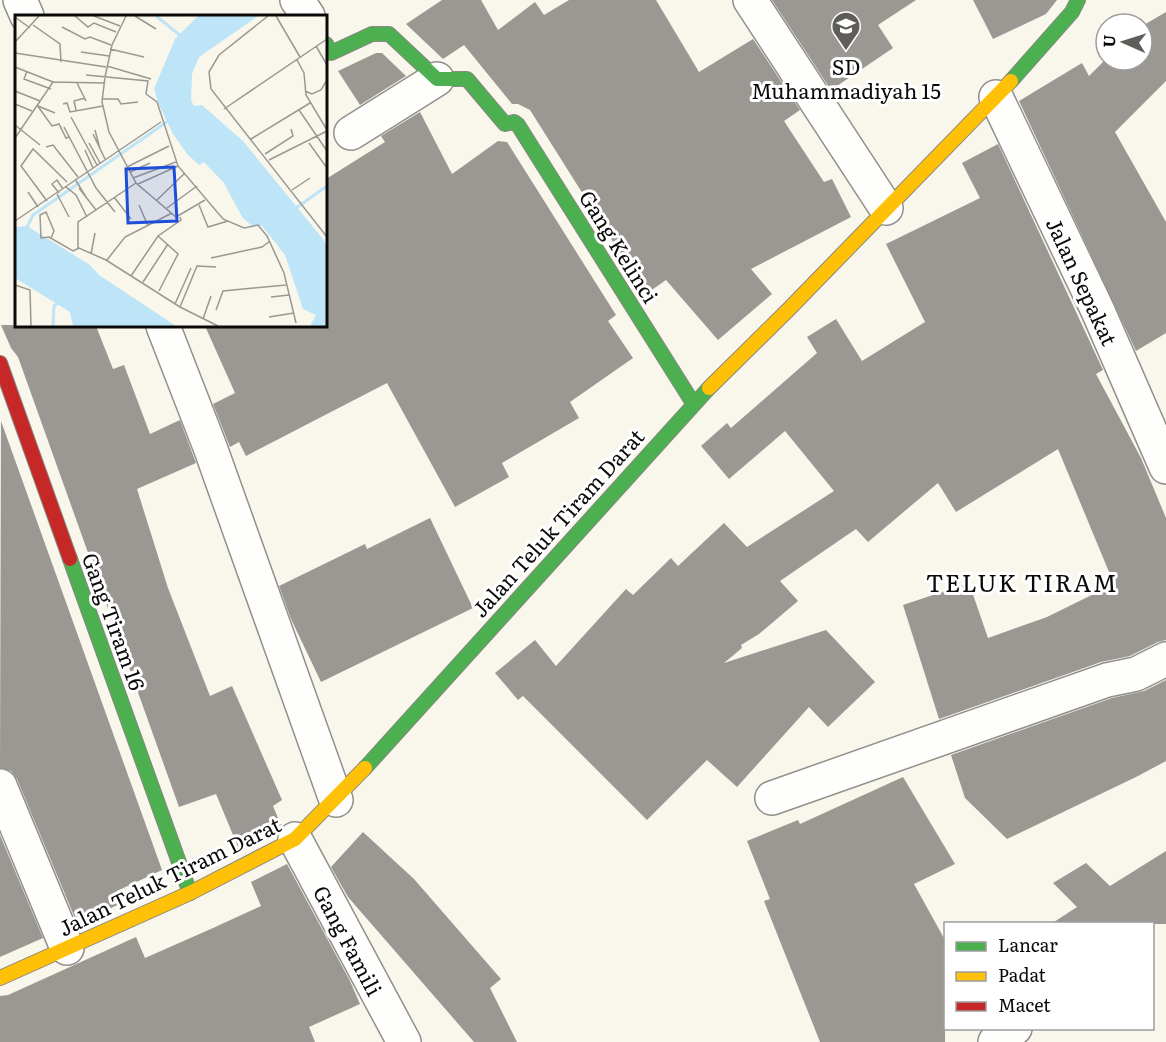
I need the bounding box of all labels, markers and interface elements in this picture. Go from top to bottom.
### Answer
school or university icon: SD Muhammadiyah 15 [830,10,862,52]
north arrow [1094,12,1154,72]
inset map [15,15,327,327]
text: U [1096,34,1120,48]
place label: SD Muhammadiyah 15 [751,50,941,105]
street label: Gang Kelinci [573,184,667,308]
street label: Jalan Sepakat [1040,212,1126,351]
street label: Jalan Teluk Tiram Darat [464,420,651,623]
street label: Gang Tiram 16 [76,548,154,694]
district label: TELUK TIRAM [926,564,1118,599]
street label: Jalan Teluk Tiram Darat [52,807,286,942]
street label: Gang Famili [307,879,391,1001]
legend [944,922,1154,1030]
text: Lancar [998,931,1058,958]
text: Padat [998,961,1047,988]
text: Macet [998,991,1051,1018]

